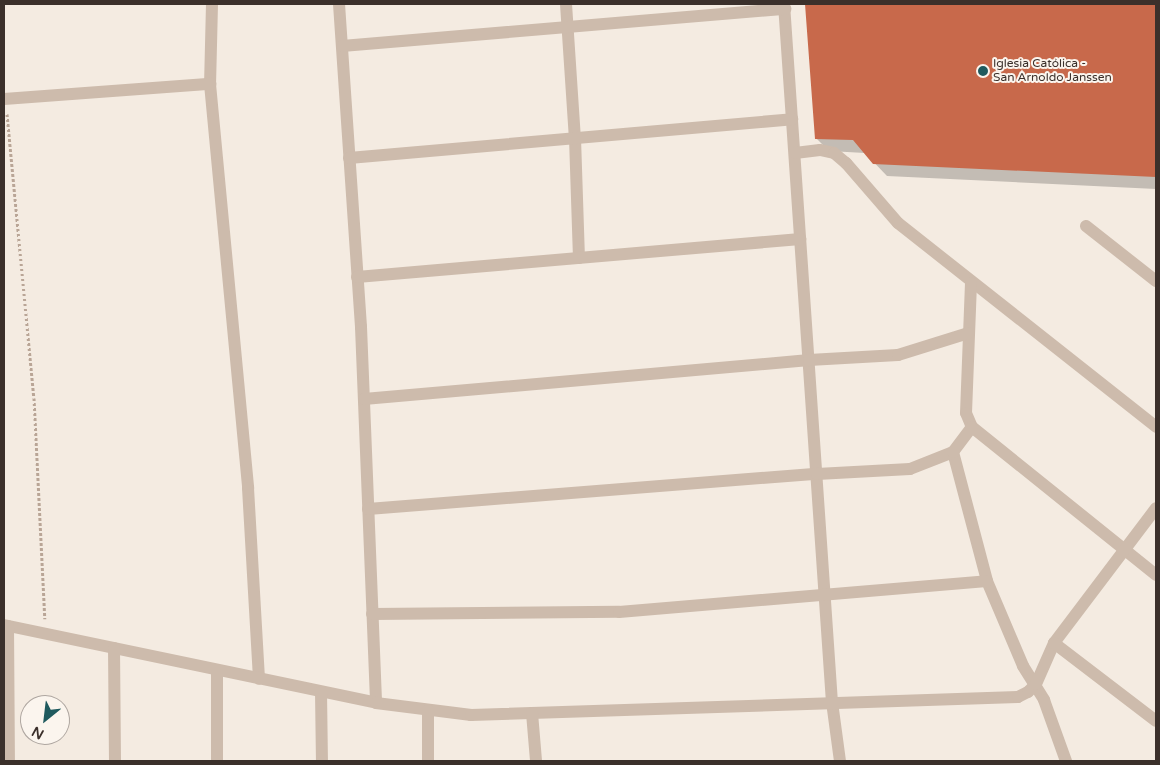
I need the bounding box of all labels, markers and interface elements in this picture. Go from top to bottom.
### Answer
place label: Iglesia Católica - San Arnoldo Janssen [993,57,1112,85]
marker: Iglesia Católica - San Arnoldo Janssen [977,65,989,77]
north arrow [20,695,70,745]
text: N [29,723,47,743]

